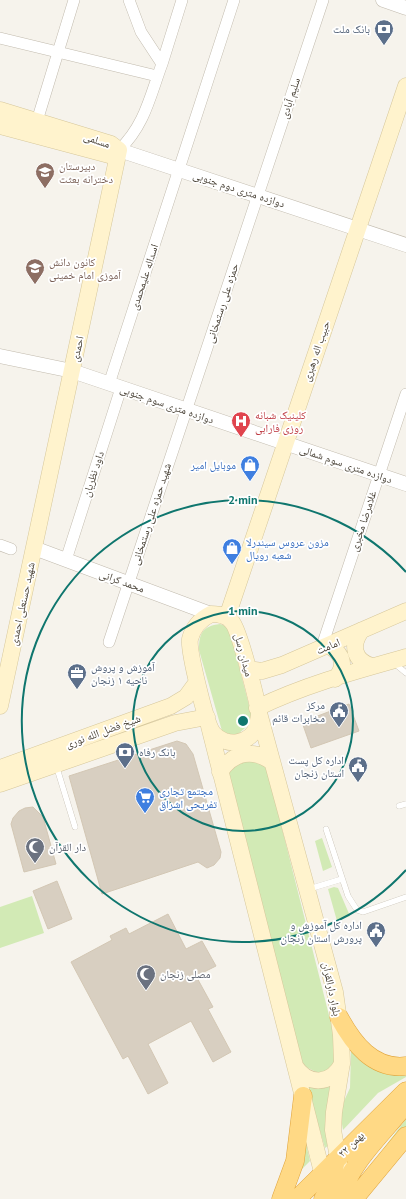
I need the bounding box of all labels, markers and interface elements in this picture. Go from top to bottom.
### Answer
bank icon: بانک ملت [373,18,395,46]
place label: بانک ملت [333,22,370,36]
street label: سلیم آبادی [277,76,304,121]
street label: مسلمی [82,129,112,151]
place label: دبیرستان دخترانه بعثت [59,159,113,186]
school or university icon: دبیرستان دخترانه بعثت [34,161,56,189]
street label: دوازده متری دوم جنوبی [191,168,287,211]
street label: اسداله علیمحمدی [127,242,161,312]
place label: کانون دانش آموزی امام خمینی [49,255,121,282]
school or university icon: کانون دانش آموزی امام خمینی [24,257,46,285]
street label: حمزه علی رستمخانی [203,261,241,345]
street label: حبیب اله رهبری [299,319,333,383]
street label: احمدی [67,335,87,363]
street label: دوازده متری سوم جنوبی [118,381,216,427]
place label: کلینیک شبانه روزی فارابی [255,408,307,435]
hospital icon: کلینیک شبانه روزی فارابی [230,410,252,438]
street label: دوازده متری سوم شمالی [298,442,394,487]
street label: داود نظریان [79,449,107,499]
shop icon: موبایل امیر [239,454,261,482]
place label: موبایل امیر [190,458,236,472]
street label: شهید حمزه علی رستمخانی [128,461,174,567]
street label: غلامرضا مخبری [347,489,380,553]
text: 2 min [228,492,258,507]
place label: مزون عروس سیندرلا شعبه رویال [246,535,329,562]
shop icon: مزون عروس سیندرلا شعبه رویال [221,537,243,565]
street label: شهید حسنعلی احمدی [6,561,38,647]
street label: محمد کرانی [97,566,147,596]
text: 1 min [228,603,258,618]
street label: میدان رسل [232,632,256,678]
street label: امامت [314,635,342,657]
place label: آموزش و پروش ناحیه ۱ زنجان [91,660,155,687]
office icon: آموزش و پروش ناحیه ۱ زنجان [66,662,88,690]
place label: مرکز مخابرات قائم [272,698,325,726]
public building icon: مرکز مخابرات قائم [328,700,350,728]
street label: شیخ فضل الله نوری [64,711,142,751]
centre of rings [236,714,250,728]
bank icon: بانک رفاه [114,741,136,769]
place label: بانک رفاه [139,745,175,759]
place label: اداره کل پست استان زنجان [288,753,344,780]
public building icon: اداره کل پست استان زنجان [347,755,369,783]
place label: مجتمع تجاری تفریحی اشراق [159,784,218,811]
supermarket icon: مجتمع تجاری تفریحی اشراق [134,786,156,814]
mosque icon: دار القرآن [24,836,46,864]
place label: دار القرآن [49,840,87,854]
place label: اداره کل آموزش و پرورش استان زنجان [281,918,362,945]
public building icon: اداره کل آموزش و پرورش استان زنجان [365,920,387,948]
street label: بلوار دارالقرآن [319,961,345,1017]
mosque icon: مصلی زنجان [135,963,157,991]
place label: مصلی زنجان [160,967,211,981]
street label: ۲۲ بهمن [335,1128,367,1160]

